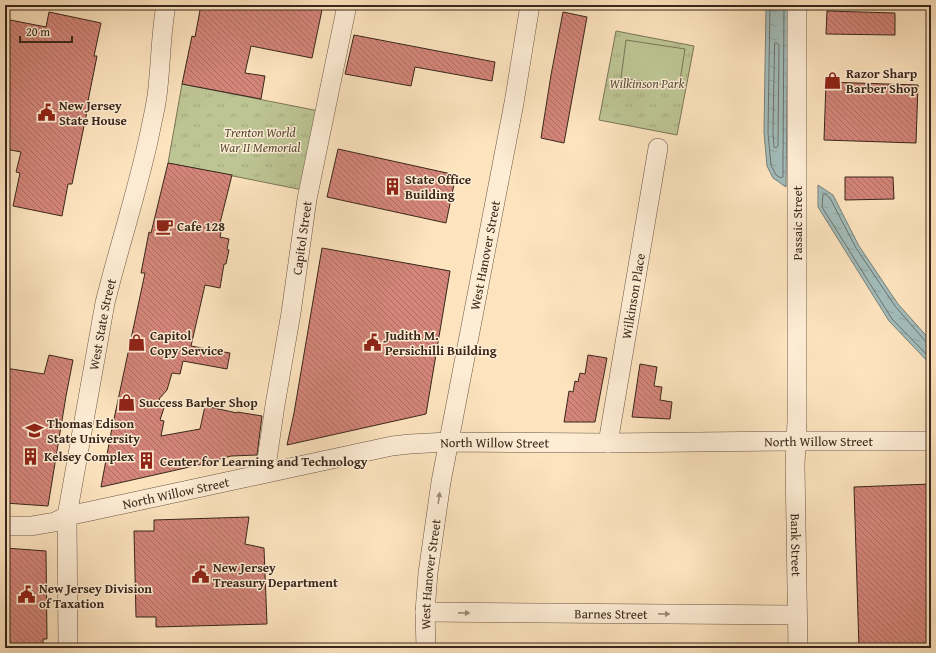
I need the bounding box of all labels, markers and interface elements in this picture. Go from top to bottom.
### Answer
scale bar [20,18,72,44]
text: 20 m [26,23,50,40]
place label: Razor Sharp Barber Shop [846,64,918,98]
shop icon: Razor Sharp Barber Shop [823,70,843,90]
park label: Wilkinson Park [610,74,685,93]
place label: New Jersey State House [59,96,127,130]
public building icon: New Jersey State House [36,102,56,122]
park label: Trenton World War II Memorial [220,123,300,157]
place label: State Office Building [405,170,471,204]
building icon: State Office Building [382,176,402,196]
street label: Passaic Street [788,185,807,260]
street label: Capitol Street [287,199,317,276]
street label: West Hanover Street [465,199,505,312]
cafe icon: Cafe 128 [154,216,174,236]
place label: Cafe 128 [177,217,225,236]
street label: Wilkinson Place [617,252,650,340]
street label: West State Street [84,276,121,372]
place label: Capitol Copy Service [150,326,223,360]
place label: Judith M. Persichilli Building [383,326,497,360]
shop icon: Capitol Copy Service [127,332,147,352]
public building icon: Judith M. Persichilli Building [362,332,382,352]
shop icon: Success Barber Shop [116,392,136,412]
place label: Success Barber Shop [139,393,258,412]
place label: Thomas Edison State University [47,414,140,448]
school or university icon: Thomas Edison State University [24,420,44,440]
street label: North Willow Street [764,432,873,451]
street label: North Willow Street [440,433,549,453]
building icon: Kelsey Complex [21,446,41,466]
place label: Kelsey Complex [44,447,134,466]
building icon: Center for Learning and Technology [137,451,157,471]
place label: Center for Learning and Technology [160,452,368,471]
street label: North Willow Street [121,472,231,514]
one-way arrow [436,492,442,504]
street label: Bank Street [786,513,806,577]
street label: West Hanover Street [416,517,446,630]
place label: New Jersey Treasury Department [213,558,338,592]
public building icon: New Jersey Treasury Department [190,564,210,584]
place label: New Jersey Division of Taxation [39,579,152,613]
public building icon: New Jersey Division of Taxation [16,585,36,605]
street label: Barnes Street [574,604,648,624]
one-way arrow [458,610,471,616]
one-way arrow [658,611,670,618]

